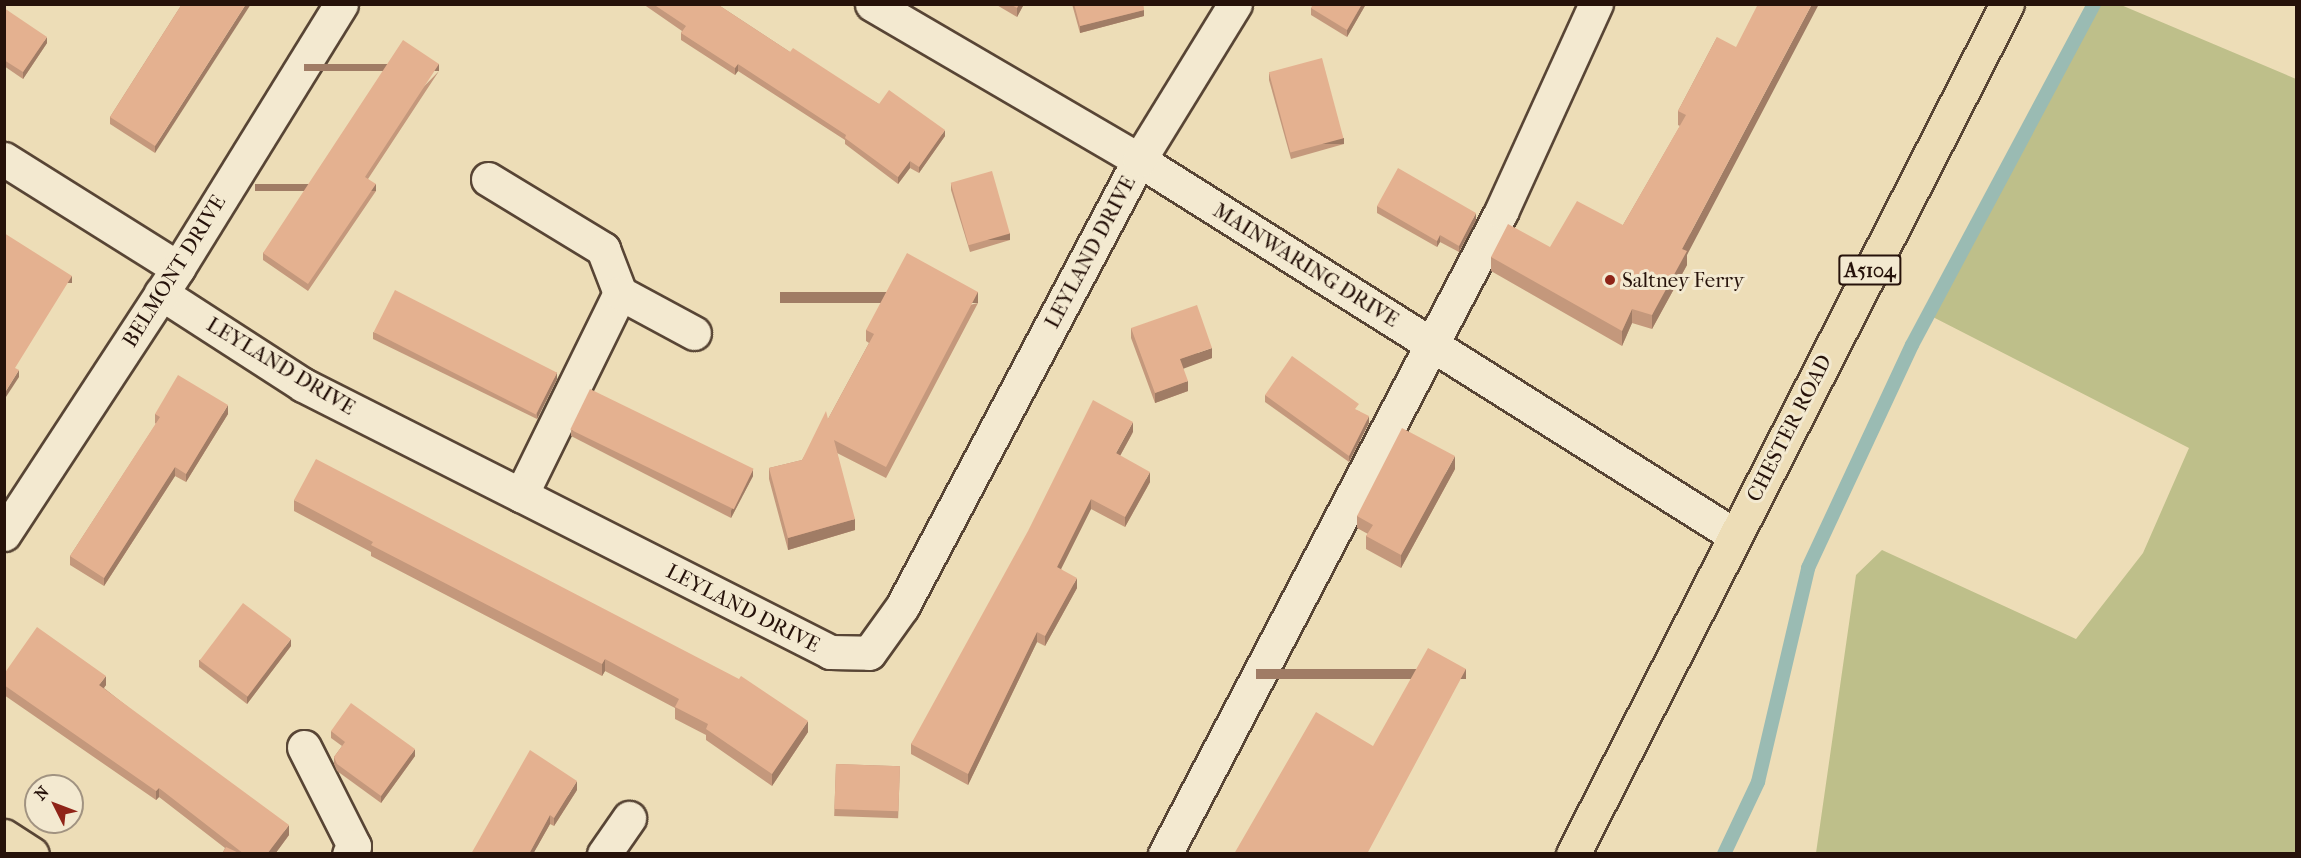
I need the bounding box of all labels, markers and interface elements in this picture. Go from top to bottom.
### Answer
street label: LEYLAND DRIVE [1039,172,1141,332]
street label: BELMONT DRIVE [117,190,231,352]
street label: MAINWARING DRIVE [1209,198,1403,332]
road number: A5104 [1837,253,1903,287]
place label: Saltney Ferry [1622,267,1744,293]
marker: Saltney Ferry [1603,273,1617,287]
street label: LEYLAND DRIVE [202,312,360,420]
street label: CHESTER ROAD [1741,350,1837,506]
street label: LEYLAND DRIVE [662,558,824,658]
north arrow [24,774,84,834]
text: N [31,782,53,804]

